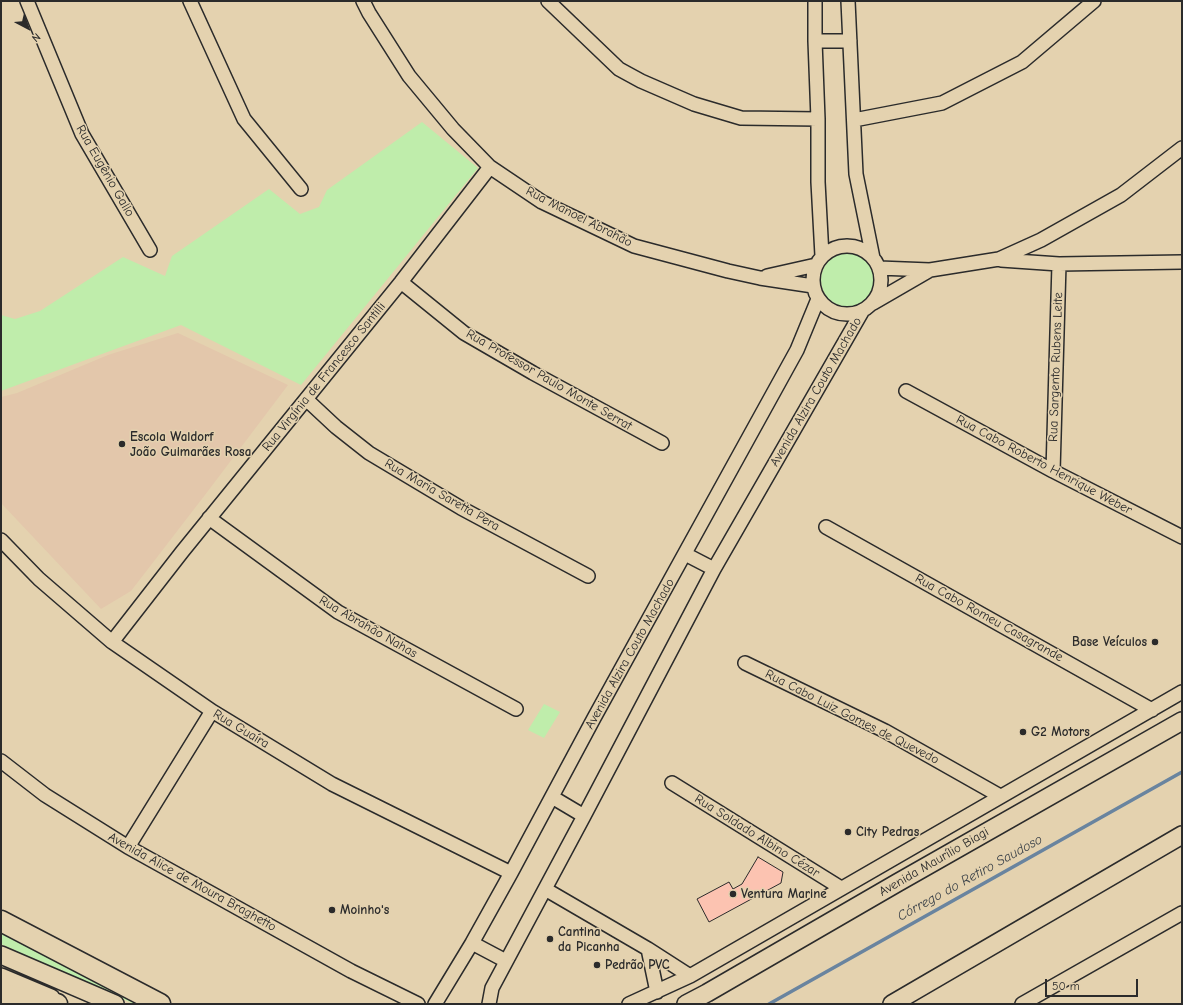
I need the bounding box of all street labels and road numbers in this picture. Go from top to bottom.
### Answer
street label: Rua Eugênio Gallo [72,122,138,220]
street label: Rua Manoel Abrahão [523,183,635,251]
street label: Rua Sargento Rubens Leite [1046,292,1066,442]
street label: Rua Virgínia de Francesco Santilli [259,299,389,455]
street label: Avenida Alzira Couto Machado [767,315,865,469]
street label: Rua Professor Paulo Monte Serrat [463,326,635,434]
street label: Rua Cabo Roberto Henrique Weber [953,412,1135,518]
street label: Rua Maria Saretta Pera [382,456,502,534]
street label: Rua Cabo Romeu Casagrande [912,571,1066,665]
street label: Avenida Alzira Couto Machado [582,576,678,732]
street label: Rua Abrahão Nahas [316,593,420,661]
street label: Rua Cabo Luiz Gomes de Quevedo [762,666,942,768]
street label: Rua Guaíra [210,706,272,752]
street label: Rua Soldado Albino Cézar [692,791,822,881]
street label: Avenida Maurílio Biagi [876,824,992,900]
street label: Avenida Alice de Moura Braghetto [105,829,279,935]

